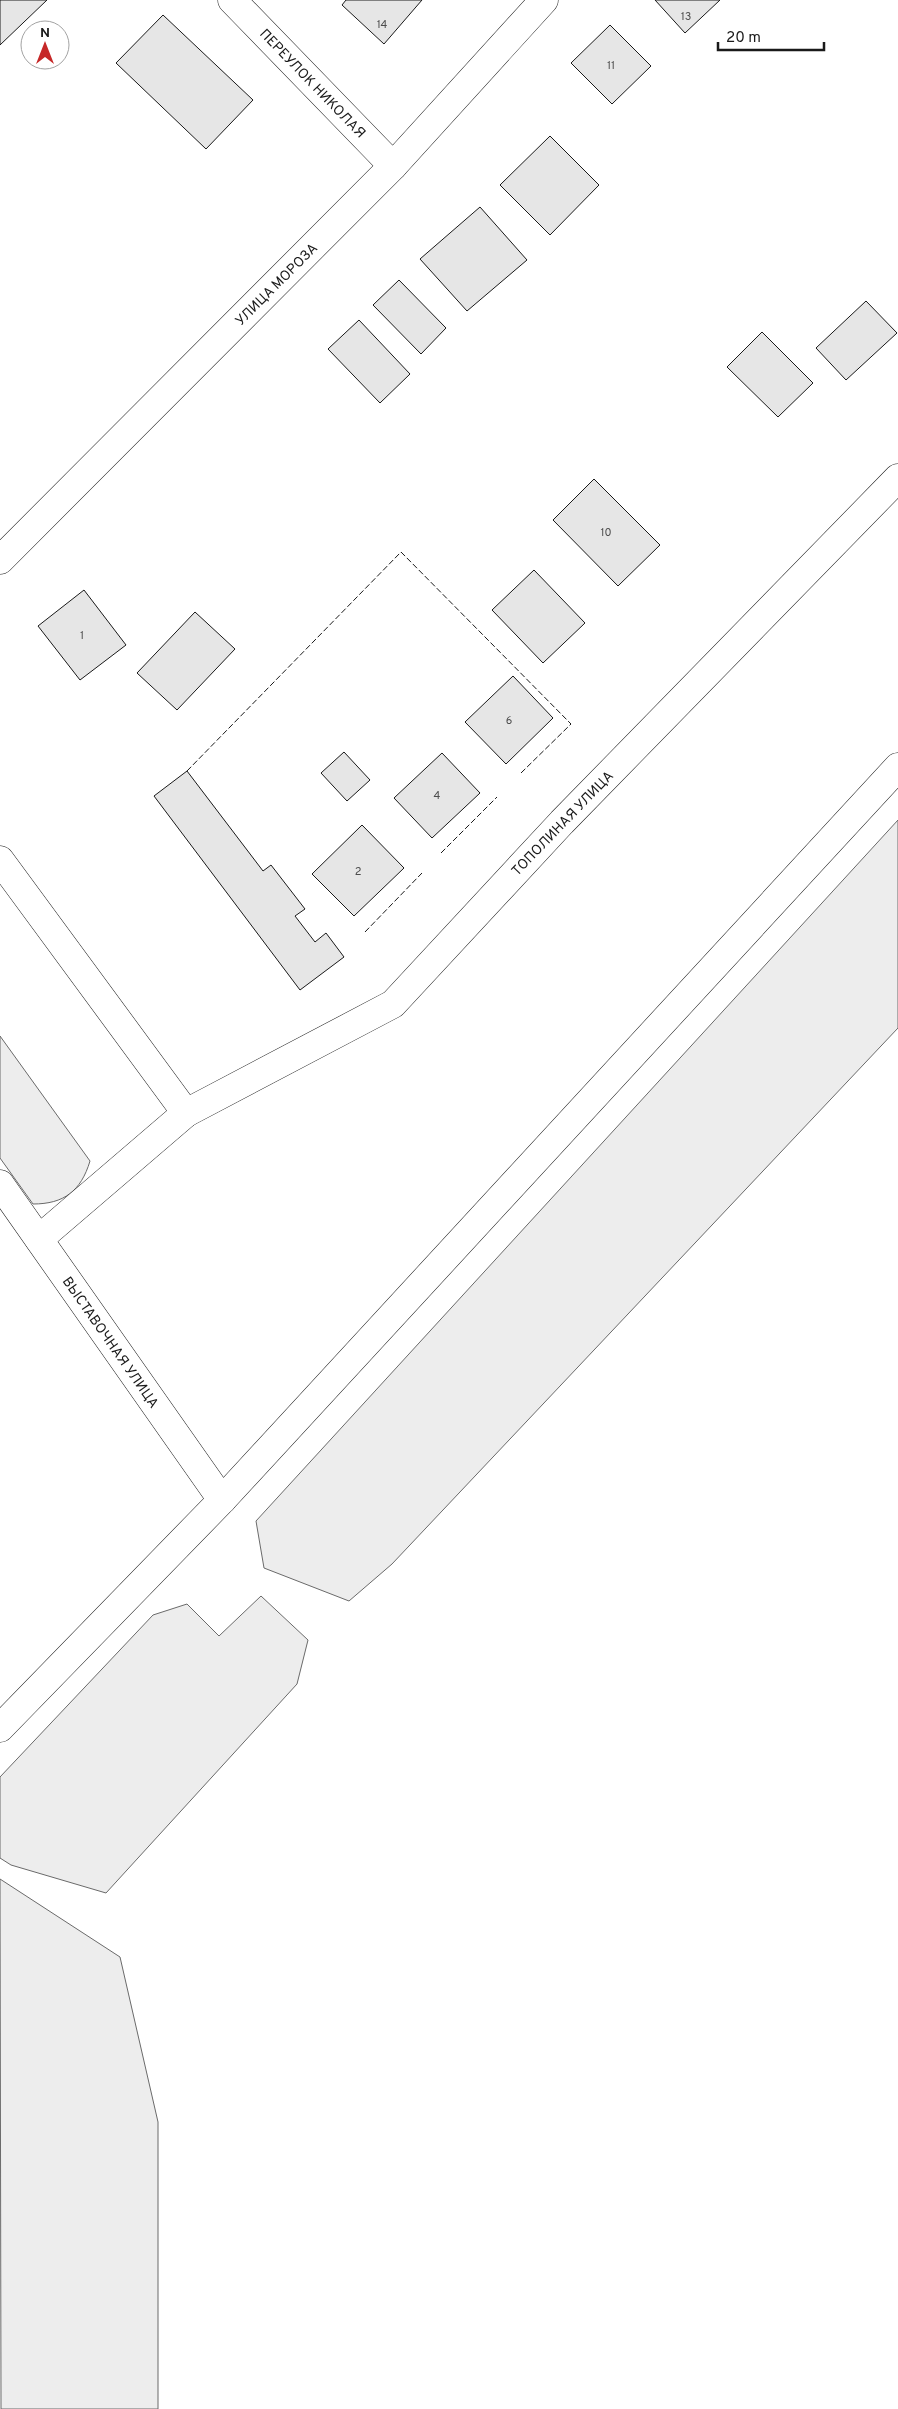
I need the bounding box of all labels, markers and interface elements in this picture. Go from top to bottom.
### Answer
house number: 13 [681,10,691,24]
house number: 14 [377,18,388,32]
north arrow [20,20,70,70]
scale bar [718,20,824,52]
text: N [40,25,50,42]
street label: ПЕРЕУЛОК НИКОЛАЯ [255,26,368,142]
text: 20 m [726,29,761,48]
house number: 11 [607,59,615,73]
street label: УЛИЦА МОРОЗА [232,240,322,330]
house number: 10 [600,526,612,540]
house number: 1 [80,629,84,643]
house number: 6 [506,714,512,728]
street label: ТОПОЛИНАЯ УЛИЦА [509,768,618,880]
house number: 4 [434,789,441,803]
house number: 2 [355,865,361,879]
street label: ВЫСТАВОЧНАЯ УЛИЦА [58,1274,162,1412]

